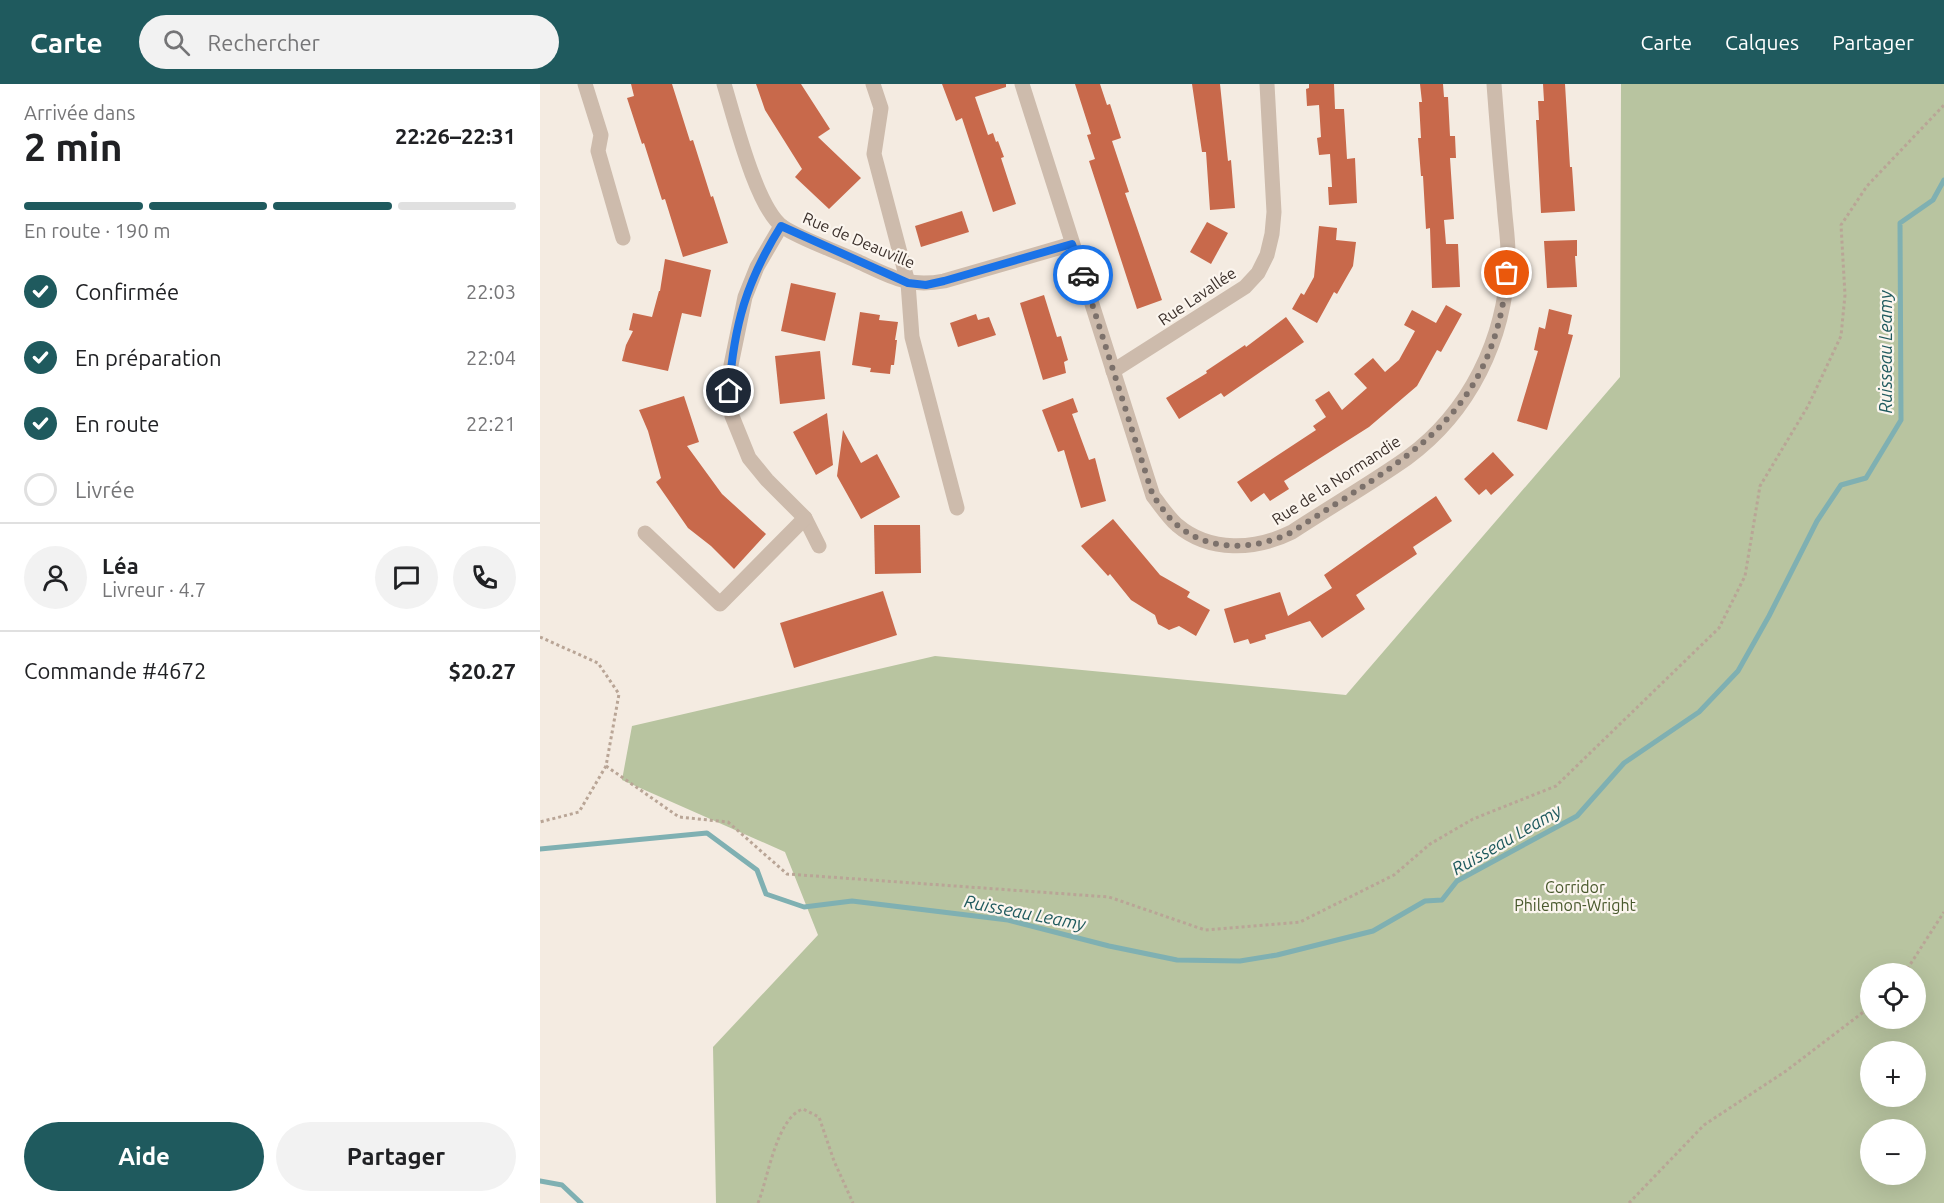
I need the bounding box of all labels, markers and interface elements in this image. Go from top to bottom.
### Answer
search box [139,15,559,69]
icon: search [160,26,193,59]
text: Carte [30,27,103,58]
text: Rechercher [208,30,320,55]
text: Carte [1641,30,1692,54]
text: Calques [1725,30,1799,54]
text: Partager [1832,30,1914,54]
text: Arrivée dans [24,101,135,124]
text: 22:26–22:31 [395,123,516,148]
text: 2 min [24,125,123,168]
street label: Rue de Deauville [800,208,918,272]
text: En route · 190 m [24,219,171,242]
courier [1053,245,1113,305]
pin [1481,247,1532,298]
icon: bag [1490,256,1523,289]
icon: car [1067,259,1100,292]
street label: Rue Lavallée [1155,263,1239,329]
icon: check [24,275,57,308]
text: Confirmée [75,279,179,304]
text: 22:03 [466,280,516,303]
water label: Ruisseau Leamy [1875,290,1895,414]
icon: check [24,341,57,374]
text: En préparation [75,345,222,370]
text: 22:04 [466,346,516,369]
pin [703,365,754,416]
icon: home [712,374,745,407]
icon: check [24,407,57,440]
text: En route [75,411,159,436]
text: 22:21 [466,412,516,435]
street label: Rue de la Normandie [1268,432,1404,528]
text: Livrée [75,477,135,502]
button: person [24,546,87,609]
button: chat [375,546,438,609]
button: phone [453,546,516,609]
text: Léa [102,553,139,578]
text: Livreur · 4.7 [102,578,206,601]
text: Commande #4672 [24,658,206,683]
text: $20.27 [449,658,516,683]
water label: Ruisseau Leamy [1448,799,1565,878]
park label: Corridor Philemon-Wright [1514,878,1637,914]
water label: Ruisseau Leamy [963,890,1088,934]
map controls [1860,963,1926,1185]
button: locate [1860,963,1926,1029]
button: + [1860,1041,1926,1107]
button: − [1860,1119,1926,1185]
button: Aide [24,1122,264,1191]
button: Partager [276,1122,516,1191]

